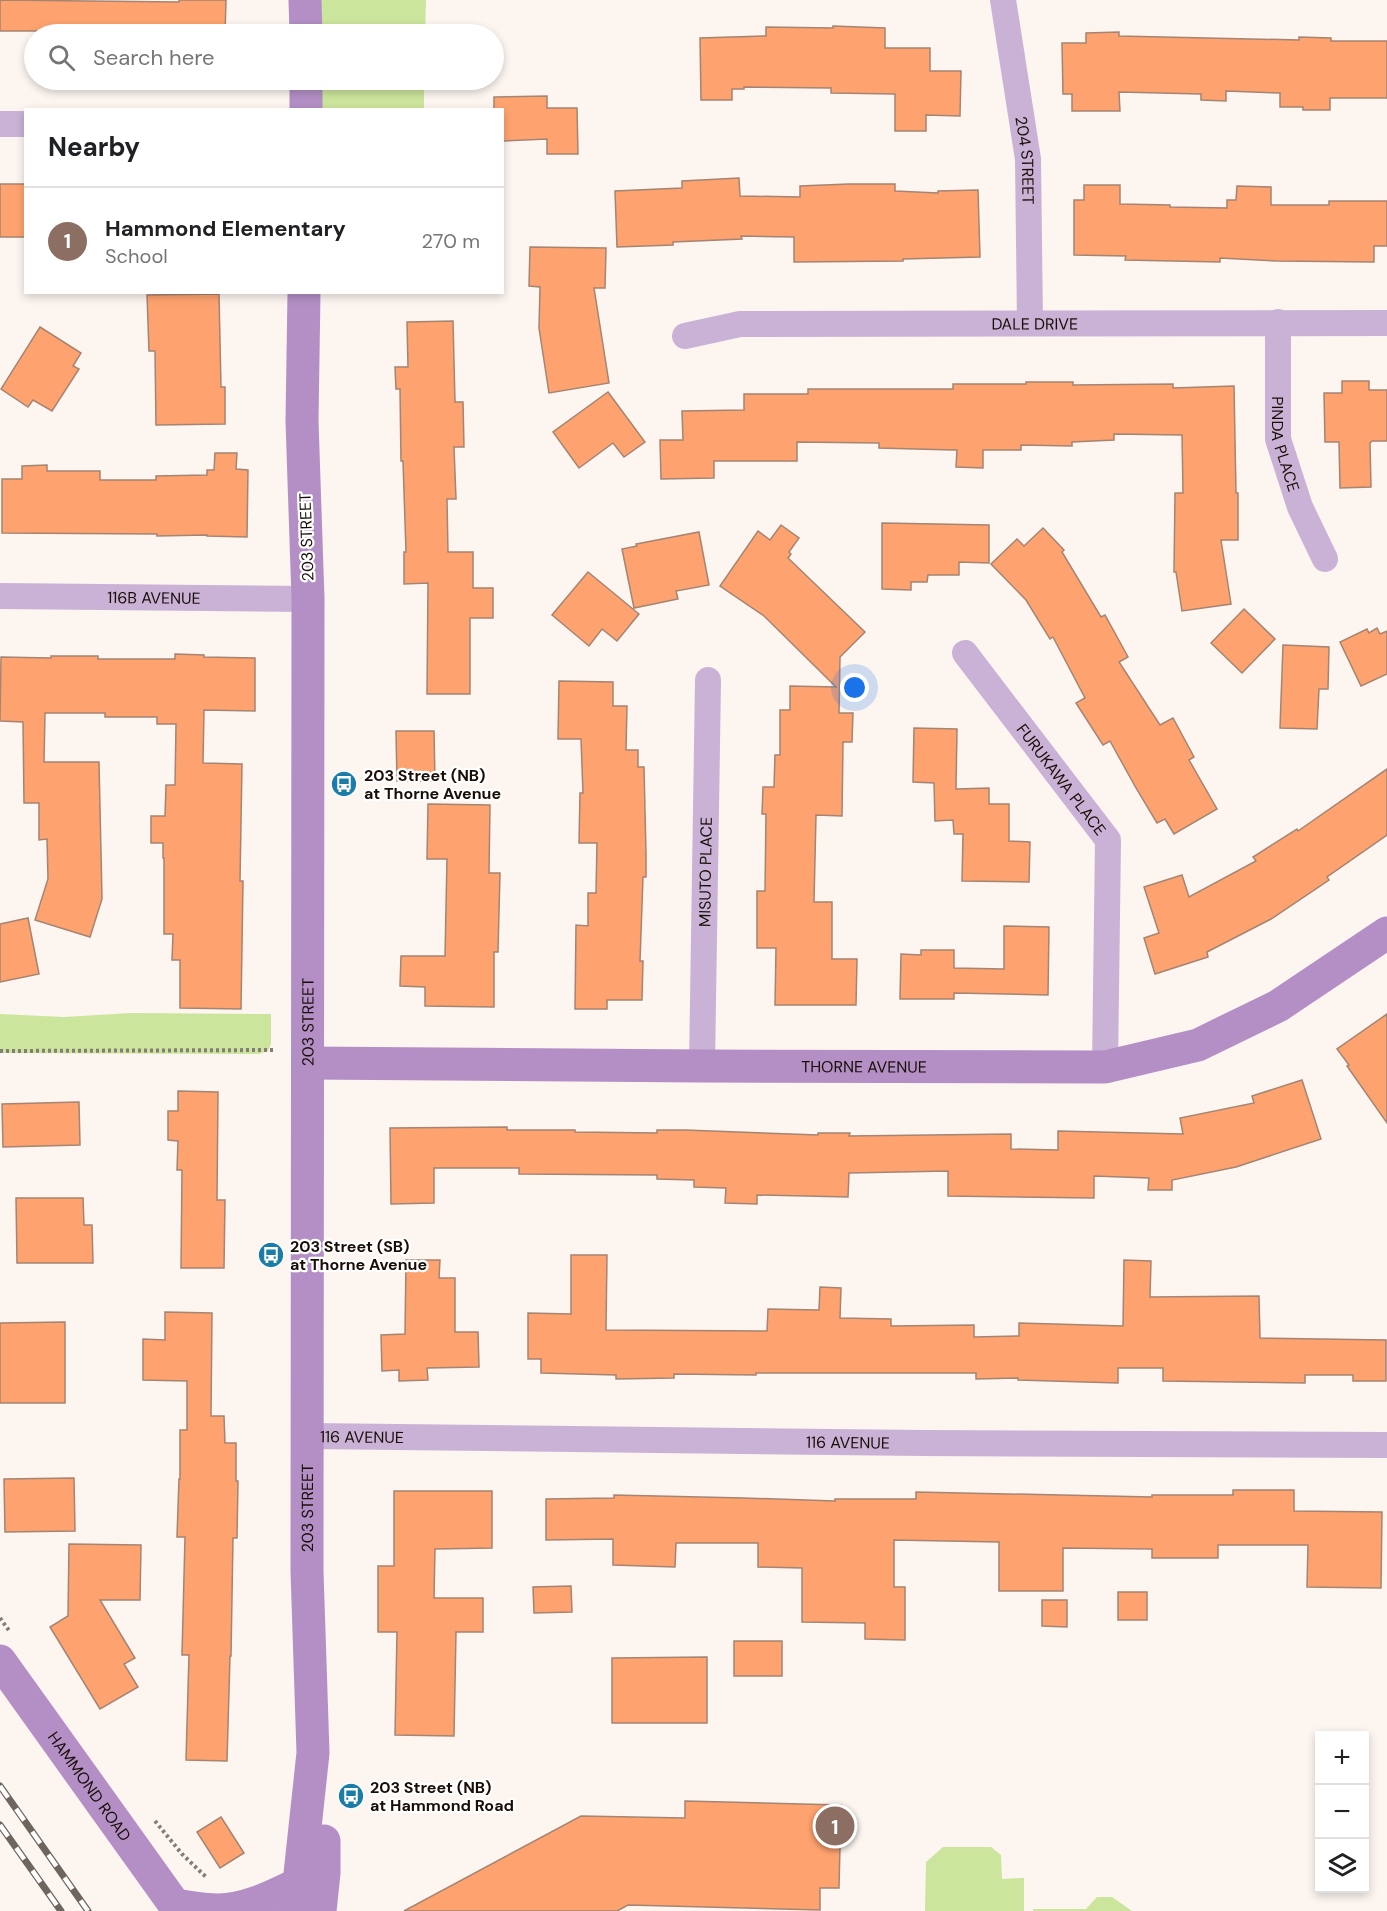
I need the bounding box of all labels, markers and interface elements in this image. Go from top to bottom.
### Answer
search box [24,24,504,90]
icon: search [45,41,78,74]
text: Search here [93,43,214,72]
street label: 204 STREET [1010,115,1039,204]
text: Nearby [48,130,140,164]
text: Hammond Elementary [105,214,346,243]
text: 1 [64,228,71,254]
text: 270 m [422,228,480,254]
text: School [105,243,168,269]
street label: DALE DRIVE [991,313,1078,335]
street label: PINDA PLACE [1267,396,1304,494]
street label: 203 STREET [294,492,319,581]
street label: 116B AVENUE [107,587,201,609]
your location [840,673,869,702]
street label: FURUKAWA PLACE [1012,719,1111,840]
place label: 203 Street (NB) at Thorne Avenue [364,765,501,804]
bus stop icon: 203 Street (NB) at Thorne Avenue [329,769,359,799]
street label: MISUTO PLACE [694,817,717,927]
street label: 203 STREET [298,978,319,1066]
street label: THORNE AVENUE [801,1056,927,1078]
place label: 203 Street (SB) at Thorne Avenue [290,1236,427,1275]
bus stop icon: 203 Street (SB) at Thorne Avenue [256,1240,286,1270]
street label: 116 AVENUE [320,1426,404,1448]
street label: 116 AVENUE [806,1432,890,1454]
street label: 203 STREET [297,1464,318,1552]
street label: HAMMOND ROAD [43,1728,136,1845]
map controls [1315,1731,1369,1893]
button: + [1315,1731,1369,1785]
place label: 203 Street (NB) at Hammond Road [370,1777,514,1816]
bus stop icon: 203 Street (NB) at Hammond Road [336,1781,366,1811]
button: − [1315,1785,1369,1839]
pin: 1 [816,1804,854,1848]
button: layers [1315,1839,1369,1893]

